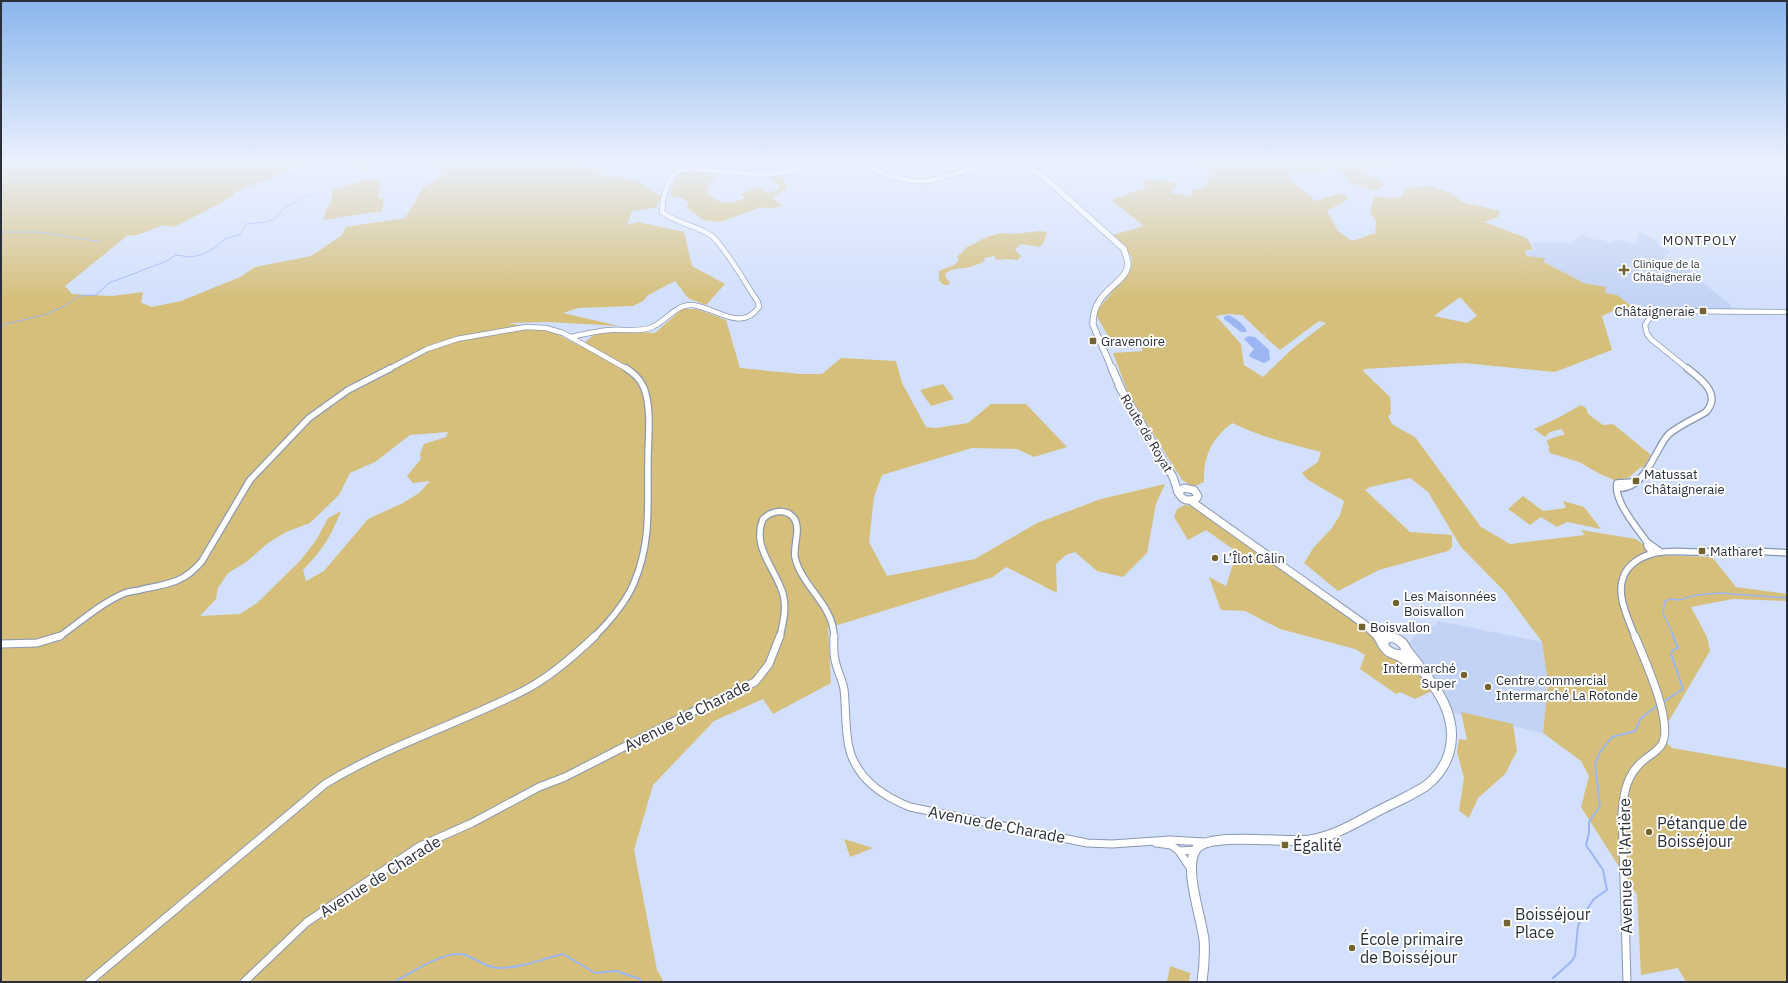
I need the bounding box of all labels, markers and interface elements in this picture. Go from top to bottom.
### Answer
district label: MONTPOLY [1663,232,1737,249]
place label: Clinique de la Châtaigneraie [1633,257,1701,284]
marker: Clinique de la Châtaigneraie [1618,264,1630,276]
place label: Châtaigneraie [1614,303,1695,320]
marker: Châtaigneraie [1698,306,1708,316]
place label: Gravenoire [1101,333,1165,350]
marker: Gravenoire [1088,336,1098,346]
street label: Route de Royat [1117,391,1177,476]
place label: Matussat Châtaigneraie [1644,466,1725,498]
marker: Matussat Châtaigneraie [1631,476,1641,486]
place label: Matharet [1710,543,1763,560]
marker: Matharet [1697,546,1707,556]
place label: L’Îlot Câlin [1223,550,1285,567]
marker: L’Îlot Câlin [1210,553,1220,563]
place label: Les Maisonnées Boisvallon [1404,588,1497,620]
marker: Les Maisonnées Boisvallon [1391,598,1401,608]
place label: Boisvallon [1370,619,1430,636]
marker: Boisvallon [1357,622,1367,632]
place label: Intermarché Super [1383,660,1456,692]
marker: Intermarché Super [1459,670,1469,680]
place label: Centre commercial Intermarché La Rotonde [1496,672,1638,704]
street label: Avenue de Charade [621,674,754,755]
marker: Centre commercial Intermarché La Rotonde [1483,682,1493,692]
street label: Avenue de l'Artière [1614,798,1636,934]
street label: Avenue de Charade [927,801,1067,847]
place label: Pétanque de Boisséjour [1657,813,1748,851]
marker: Pétanque de Boisséjour [1644,827,1654,837]
street label: Avenue de Charade [316,831,444,921]
place label: Égalité [1293,834,1342,855]
marker: Égalité [1280,840,1290,850]
place label: Boisséjour Place [1515,904,1591,942]
marker: Boisséjour Place [1502,918,1512,928]
place label: École primaire de Boisséjour [1360,928,1463,967]
marker: École primaire de Boisséjour [1347,943,1357,953]

